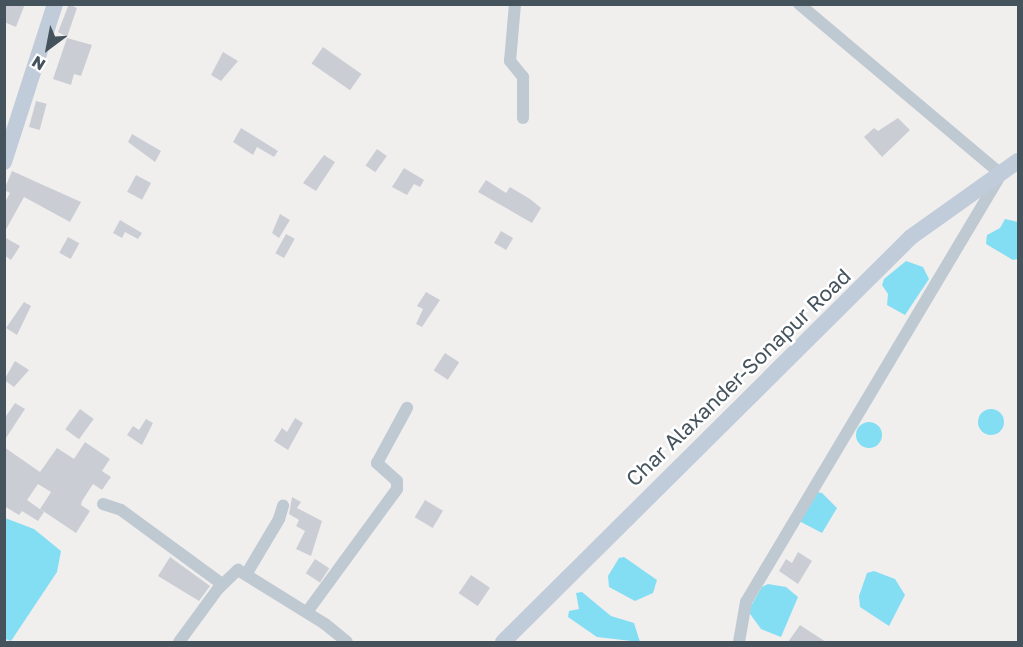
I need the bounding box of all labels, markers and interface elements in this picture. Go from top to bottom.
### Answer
north arrow [18,18,78,78]
text: N [28,52,49,75]
street label: Char Alaxander-Sonapur Road [621,263,855,491]

